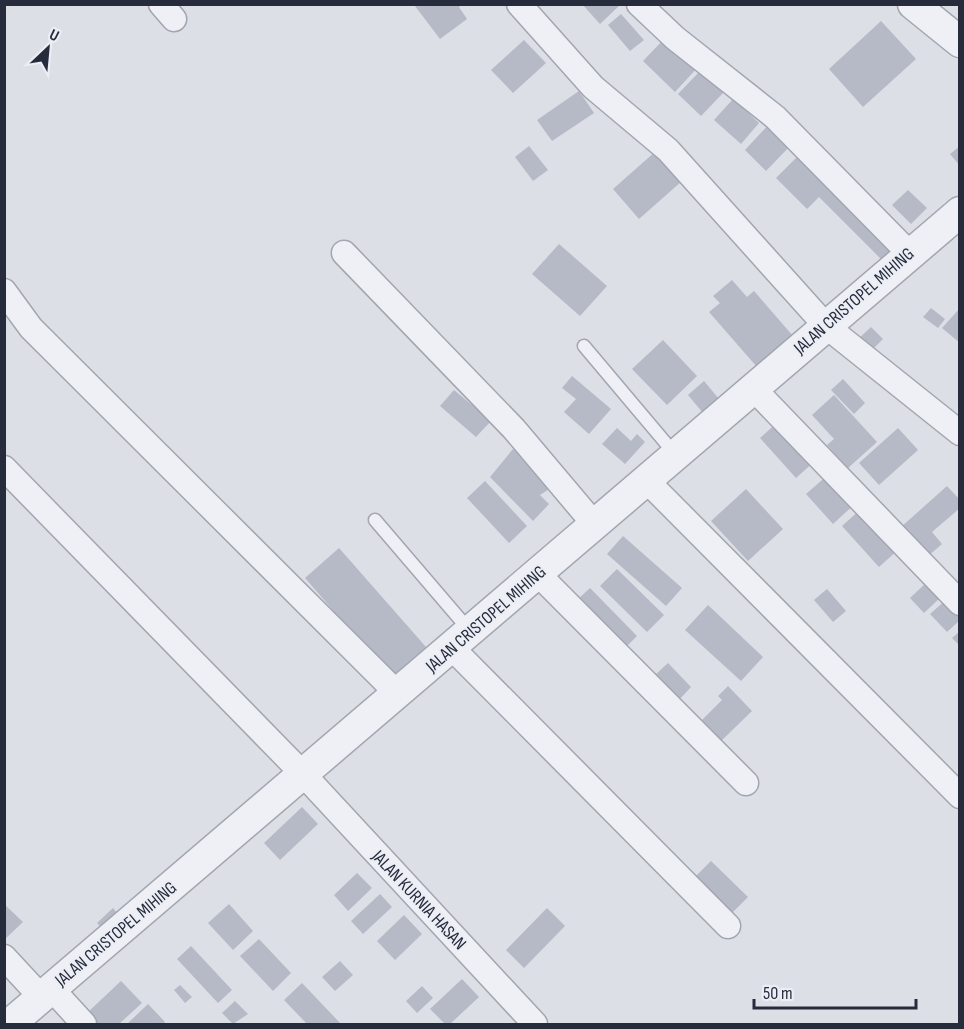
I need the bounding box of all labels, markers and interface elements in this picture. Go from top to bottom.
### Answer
north arrow [18,18,78,78]
text: U [46,25,62,46]
street label: JALAN CRISTOPEL MIHING [789,243,918,359]
street label: JALAN CRISTOPEL MIHING [421,561,550,677]
street label: JALAN KURNIA HASAN [367,845,470,954]
street label: JALAN CRISTOPEL MIHING [50,877,181,992]
scale bar [754,972,916,1010]
text: 50 m [763,983,793,1004]

